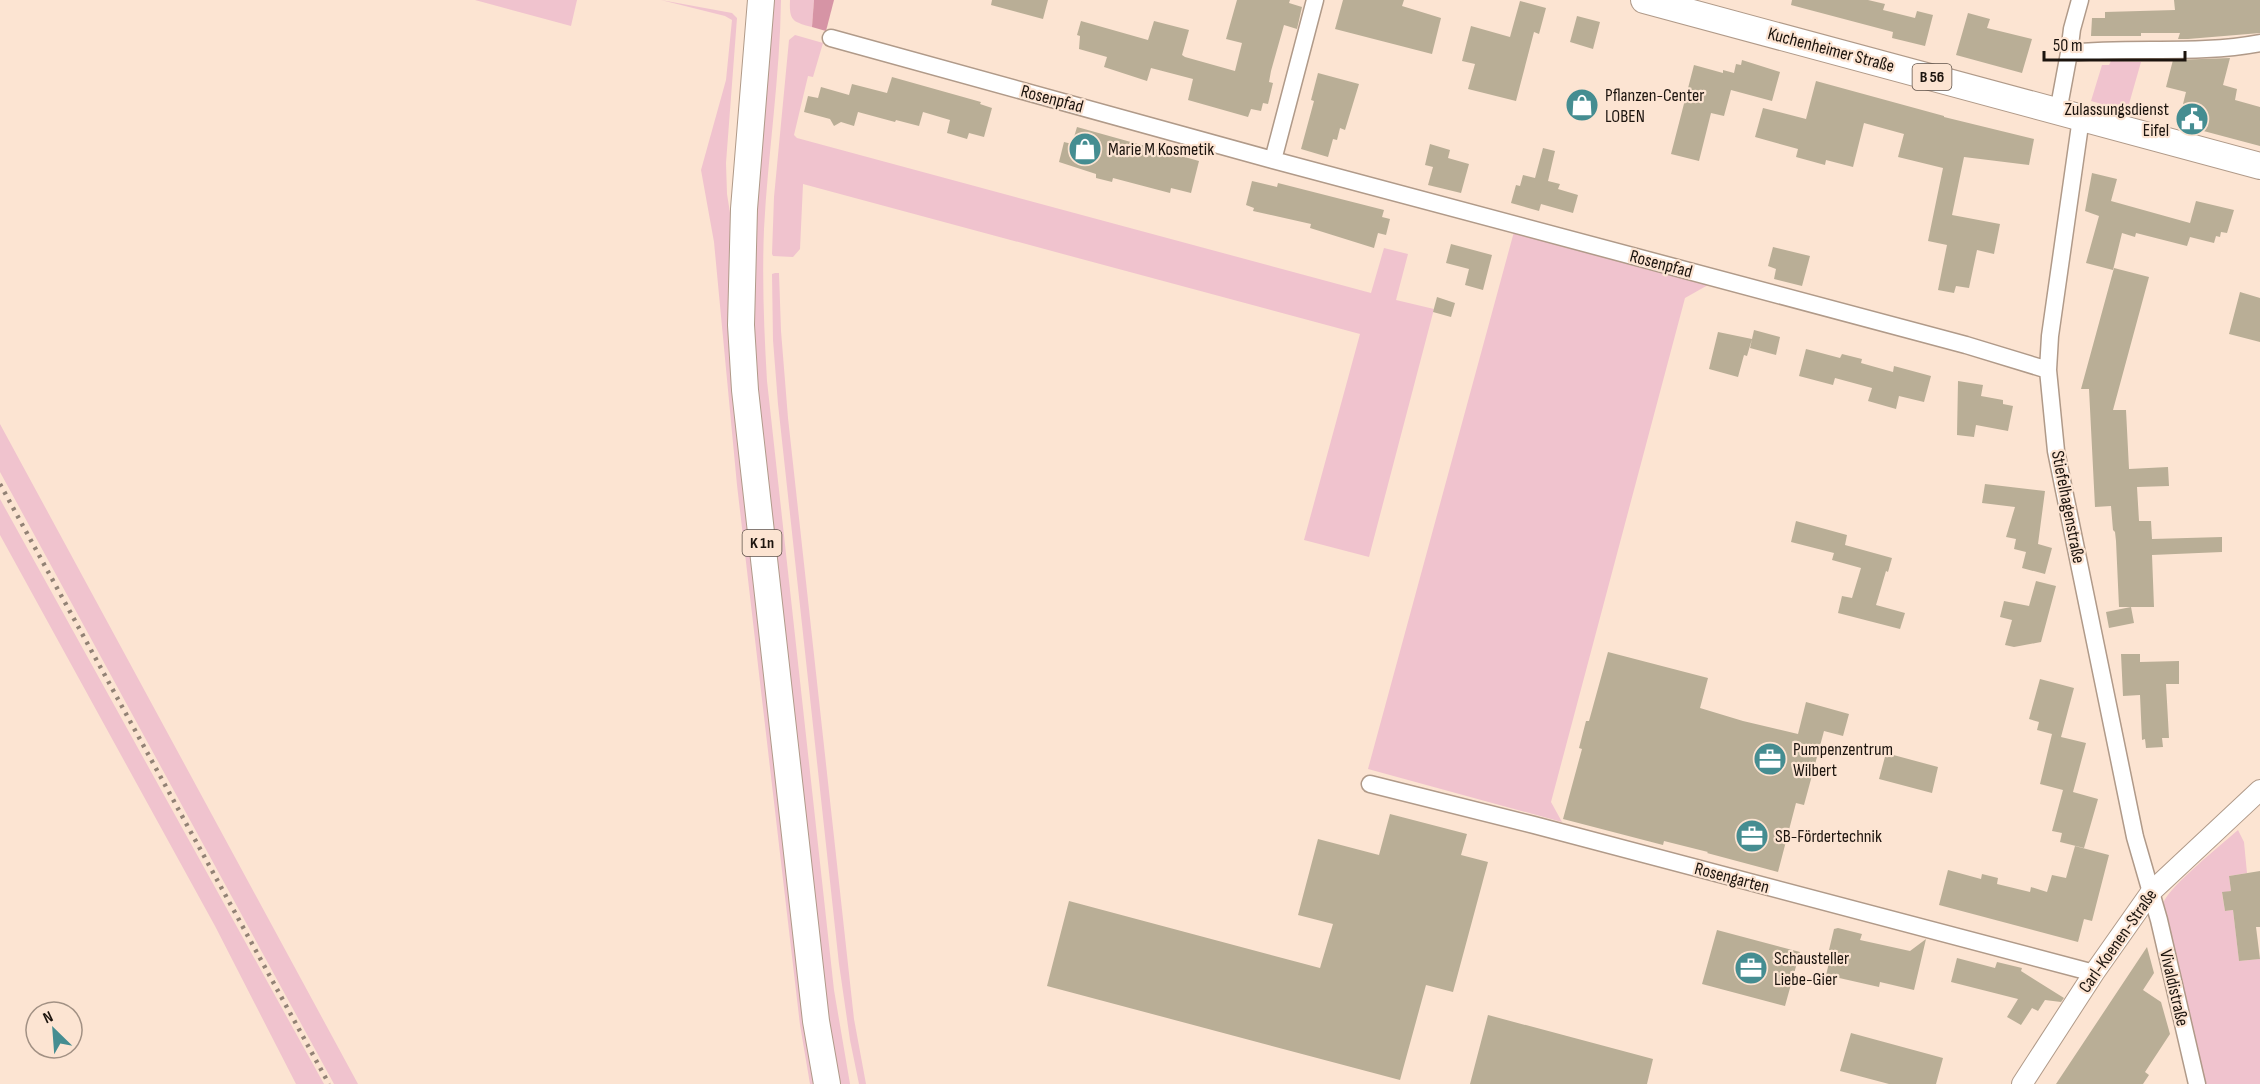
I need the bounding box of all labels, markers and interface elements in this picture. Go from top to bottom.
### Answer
street label: Kuchenheimer Straße [1765,23,1897,77]
scale bar [2044,24,2185,62]
text: 50 m [2053,35,2083,56]
road number: B 56 [1912,64,1952,90]
street label: Rosenpfad [1018,81,1086,117]
place label: Pflanzen-Center LOBEN [1605,85,1704,127]
shop icon: Pflanzen-Center LOBEN [1564,87,1600,123]
place label: Zulassungsdienst Eifel [2065,99,2170,141]
public building icon: Zulassungsdienst Eifel [2174,101,2210,137]
shop icon: Marie M Kosmetik [1067,131,1103,167]
place label: Marie M Kosmetik [1108,139,1214,160]
street label: Rosenpfad [1627,246,1695,282]
street label: Stiefelhagenstraße [2047,449,2089,565]
road number: K 1n [742,530,782,556]
place label: Pumpenzentrum Wilbert [1793,739,1893,781]
office icon: Pumpenzentrum Wilbert [1752,741,1788,777]
office icon: SB-Fördertechnik [1734,818,1770,854]
place label: SB-Fördertechnik [1775,826,1882,847]
street label: Rosengarten [1692,858,1772,898]
street label: Carl-Koenen-Straße [2074,885,2162,997]
place label: Schausteller Liebe-Gier [1774,948,1849,990]
street label: Vivaldistraße [2155,948,2193,1028]
office icon: Schausteller Liebe-Gier [1733,950,1769,986]
north arrow [24,1000,84,1060]
text: N [40,1007,56,1028]

